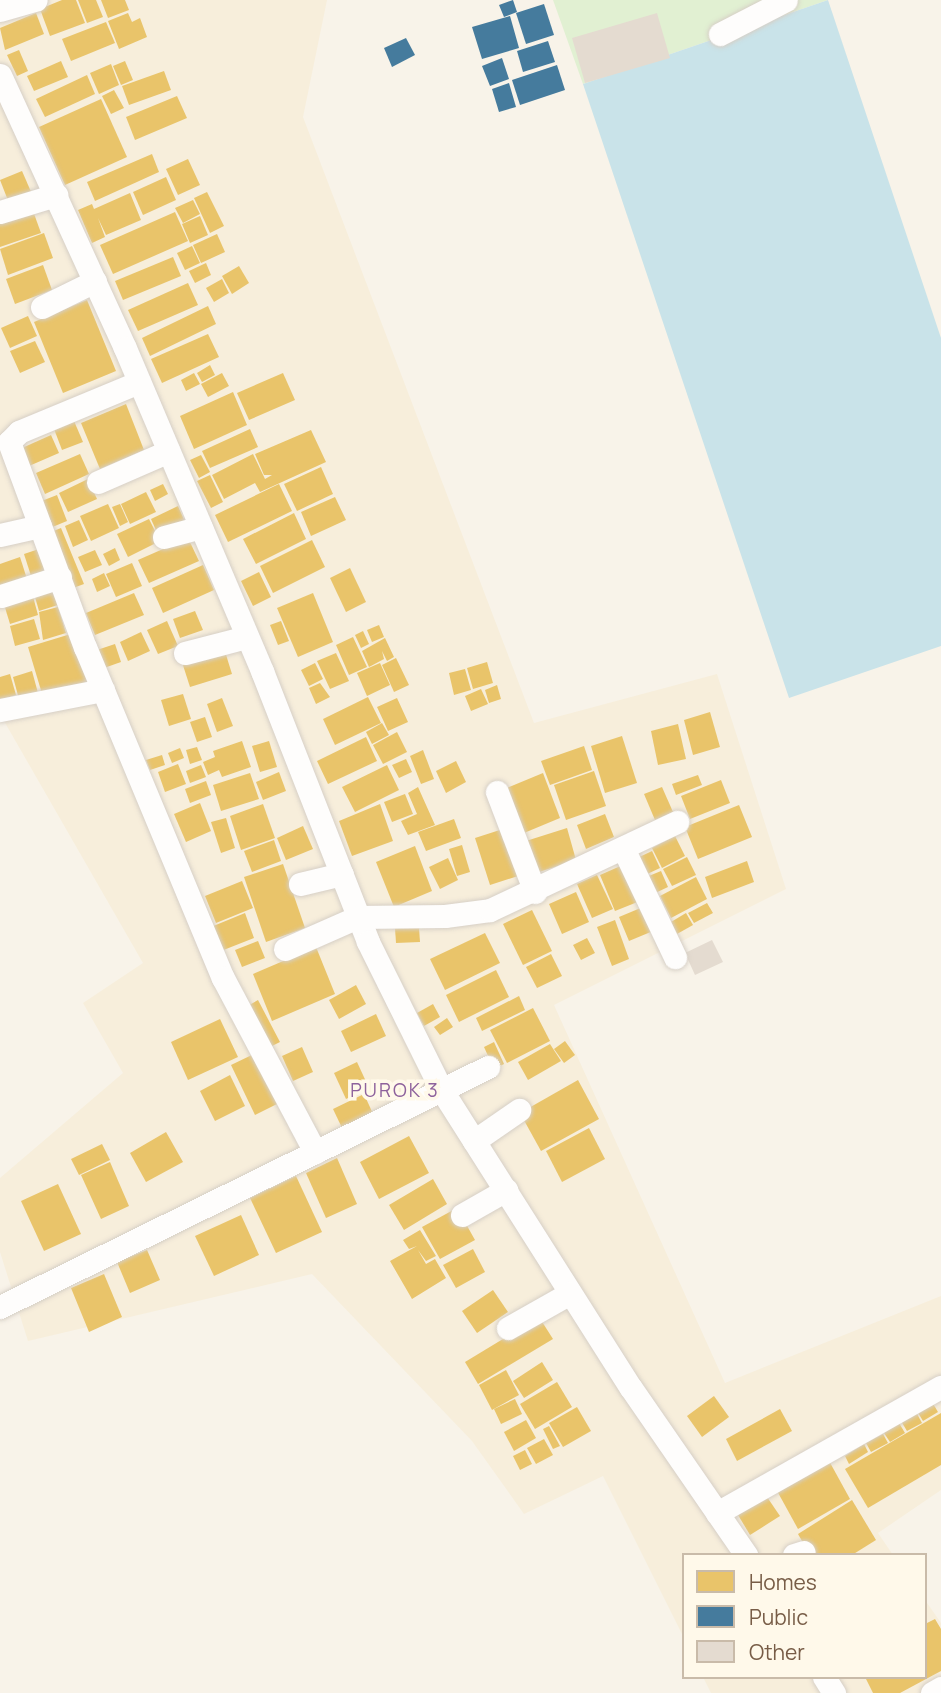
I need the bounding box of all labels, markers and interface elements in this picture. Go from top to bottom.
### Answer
district label: PUROK 3 [351,1080,439,1102]
legend [682,1553,927,1679]
text: Homes [749,1568,817,1596]
text: Public [749,1603,808,1631]
text: Other [749,1638,805,1666]

